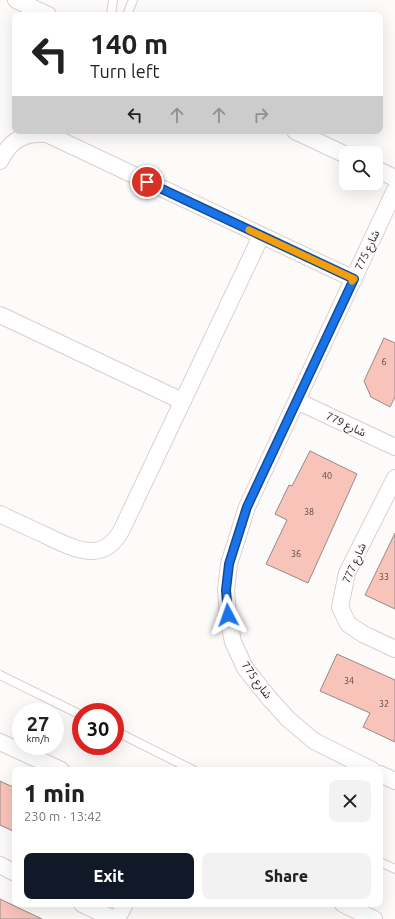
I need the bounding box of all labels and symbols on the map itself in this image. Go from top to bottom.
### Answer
pin [130,165,164,199]
street label: شارع 775 [353,228,383,273]
house number: 6 [381,357,387,367]
street label: شارع 779 [323,410,368,440]
house number: 40 [322,471,332,481]
house number: 38 [304,507,314,517]
street label: شارع 777 [340,541,370,586]
house number: 36 [291,549,301,559]
house number: 33 [379,572,389,582]
position arrow [207,594,249,636]
street label: شارع 775 [238,659,275,702]
house number: 34 [344,676,354,686]
house number: 32 [379,699,389,709]
speed limit sign: 30 [72,703,124,755]

